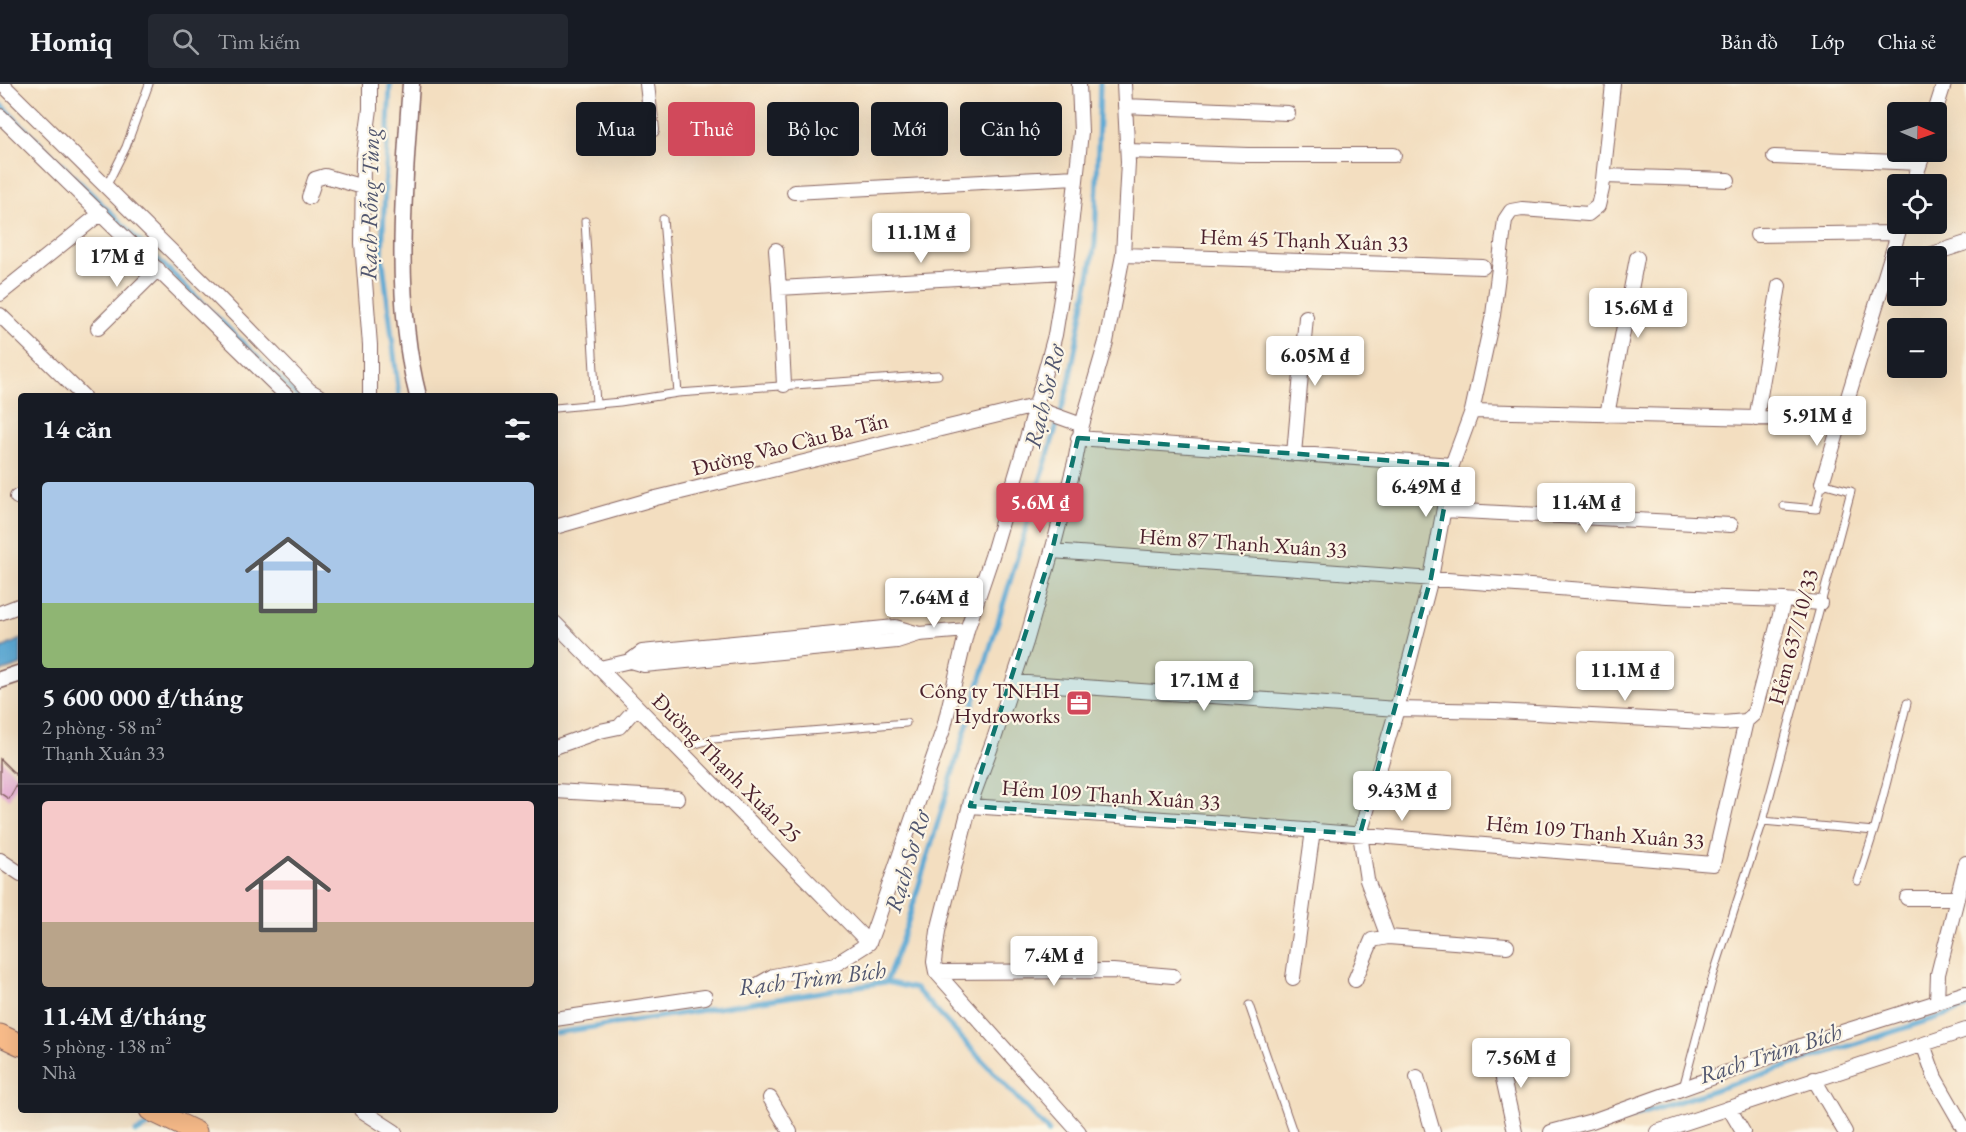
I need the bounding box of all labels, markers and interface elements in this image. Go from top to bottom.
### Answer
search box [148,14,568,68]
text: Homiq [30,23,112,59]
icon: search [169,25,202,58]
text: Tìm kiếm [217,27,300,56]
text: Bản đồ [1721,28,1778,55]
text: Lớp [1811,28,1845,55]
text: Chia sẻ [1878,28,1936,55]
chip: Mua [576,102,656,156]
chip: Thuê [668,102,755,156]
chip: Bộ lọc [767,102,859,156]
chip: Mới [871,102,948,156]
chip: Căn hộ [960,102,1062,156]
north arrow [1887,102,1947,162]
map controls [1887,102,1947,378]
water label: Rạch Rỗng Tùng [352,126,386,281]
button: locate [1887,174,1947,234]
pin: 11.1M ₫ [866,213,976,264]
text: 11.1M ₫ [886,219,956,245]
street label: Hẻm 45 Thạnh Xuân 33 [1199,222,1409,258]
pin: 17M ₫ [75,237,159,288]
text: 17M ₫ [90,243,144,269]
button: + [1887,246,1947,306]
pin: 15.6M ₫ [1583,288,1693,339]
text: 15.6M ₫ [1603,294,1673,320]
button: − [1887,318,1947,378]
pin: 6.05M ₫ [1260,336,1370,387]
water label: Rạch Sơ Rơ [1016,340,1072,451]
text: 6.05M ₫ [1280,342,1350,368]
pin: 5.91M ₫ [1762,396,1872,447]
text: 5.91M ₫ [1782,402,1852,428]
street label: Đường Vào Cầu Ba Tấn [689,405,892,482]
text: 14 căn [42,412,112,446]
icon: filters [501,413,534,446]
pin: 6.49M ₫ [1371,467,1481,518]
text: 6.49M ₫ [1391,473,1461,499]
pin: 5.6M ₫ [991,483,1089,534]
pin: 11.4M ₫ [1531,483,1641,534]
text: 5.6M ₫ [1010,489,1070,515]
text: 11.4M ₫ [1551,489,1621,515]
icon: home [234,521,342,629]
street label: Hẻm 87 Thạnh Xuân 33 [1138,521,1348,565]
street label: Hẻm 637/10/33 [1761,566,1825,708]
pin: 7.64M ₫ [879,578,989,629]
text: 7.64M ₫ [899,584,969,610]
pin: 11.1M ₫ [1570,651,1680,702]
text: 11.1M ₫ [1590,657,1660,683]
pin: 17.1M ₫ [1149,661,1259,712]
text: 17.1M ₫ [1169,667,1239,693]
place label: Công ty TNHH Hydroworks [919,676,1060,730]
text: 5 600 000 ₫/tháng [42,680,243,714]
street label: Đường Thạnh Xuân 25 [646,687,808,849]
office icon: Công ty TNHH Hydroworks [1064,688,1094,718]
text: 2 phòng · 58 m² [42,714,162,740]
text: Thạnh Xuân 33 [42,740,165,766]
pin: 9.43M ₫ [1347,771,1457,822]
street label: Hẻm 109 Thạnh Xuân 33 [1001,773,1221,817]
text: 9.43M ₫ [1367,777,1437,803]
water label: Rạch Sơ Rơ [877,805,938,916]
street label: Hẻm 109 Thạnh Xuân 33 [1485,808,1705,856]
icon: home [234,840,342,948]
pin: 7.4M ₫ [1005,936,1103,987]
text: 7.4M ₫ [1024,942,1084,968]
water label: Rạch Trùm Bích [736,954,888,1002]
text: 11.4M ₫/tháng [42,999,206,1033]
water label: Rạch Trùm Bích [1695,1015,1846,1091]
text: 5 phòng · 138 m² [42,1033,172,1059]
pin: 7.56M ₫ [1466,1038,1576,1089]
text: 7.56M ₫ [1486,1044,1556,1070]
text: Nhà [42,1059,76,1085]

